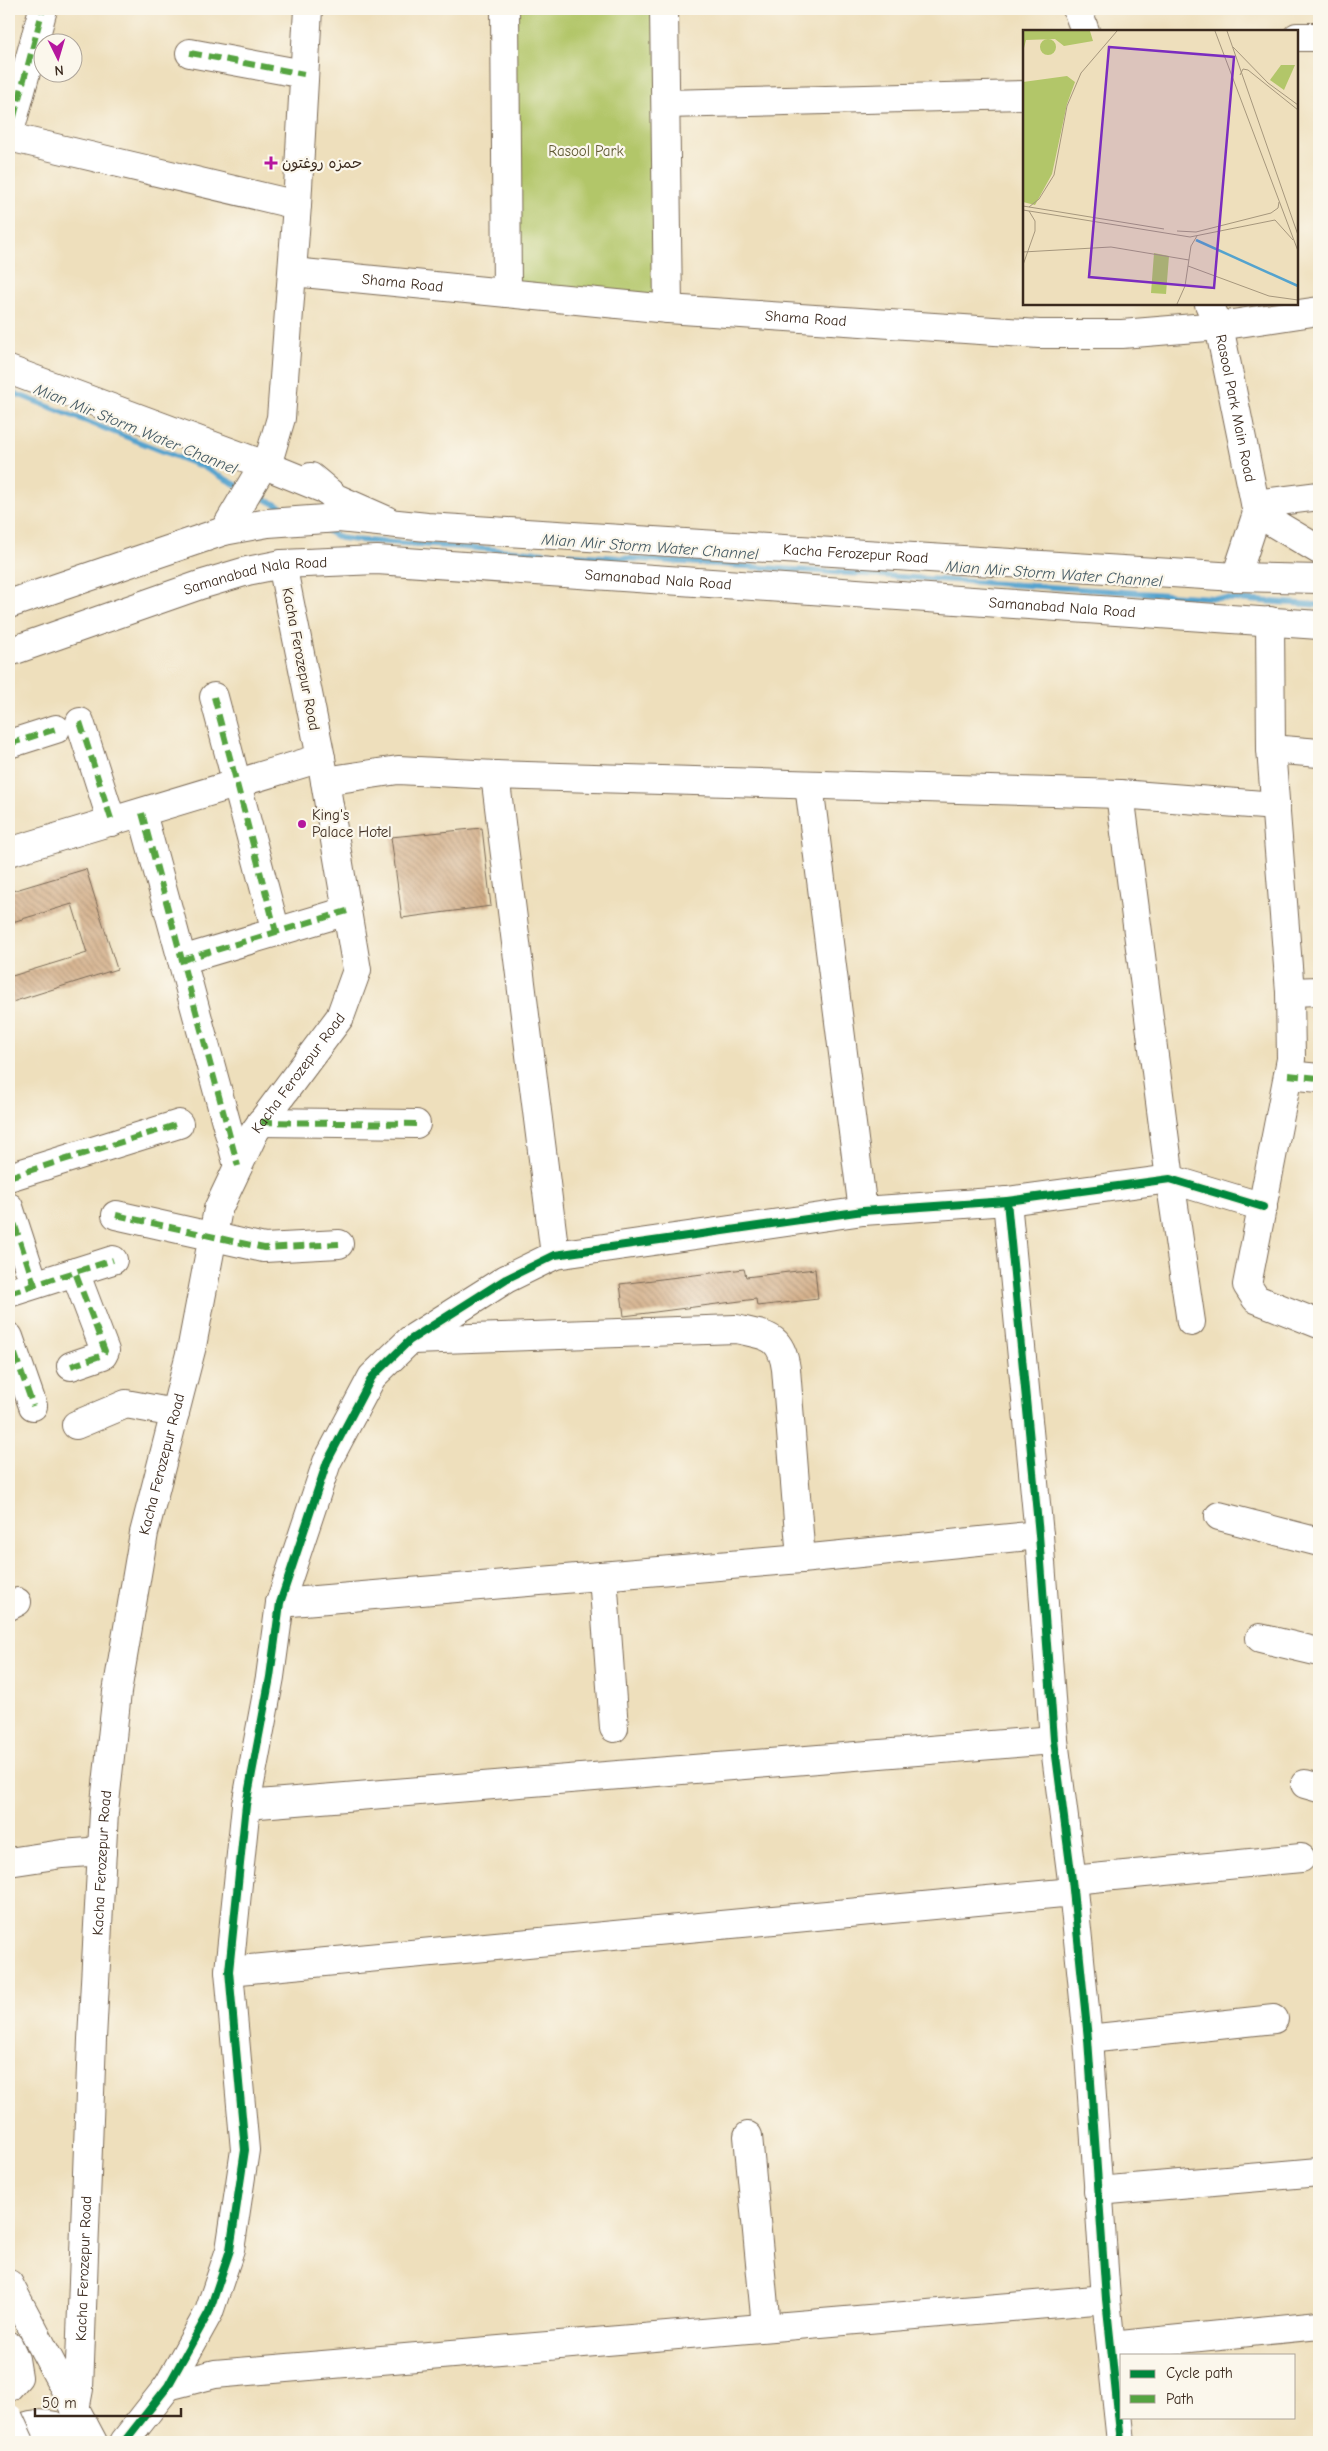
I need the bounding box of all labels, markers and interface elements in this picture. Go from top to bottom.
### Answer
inset map [1023,30,1298,305]
north arrow [32,32,82,82]
text: N [54,62,64,79]
park label: Rasool Park [548,142,625,160]
place label: حمزه روغتون [282,154,362,172]
marker: حمزه روغتون [264,156,278,170]
street label: Shama Road [361,270,444,296]
street label: Shama Road [765,307,847,330]
street label: Rasool Park Main Road [1212,333,1259,484]
water label: Mian Mir Storm Water Channel [31,380,240,478]
water label: Mian Mir Storm Water Channel [540,530,759,564]
street label: Kacha Ferozepur Road [783,540,929,567]
street label: Samanabad Nala Road [181,553,328,599]
water label: Mian Mir Storm Water Channel [944,557,1163,591]
street label: Samanabad Nala Road [584,565,732,593]
street label: Kacha Ferozepur Road [278,586,324,732]
street label: Samanabad Nala Road [988,593,1136,621]
place label: King's Palace Hotel [312,806,392,841]
marker: King's Palace Hotel [296,818,308,830]
street label: Kacha Ferozepur Road [247,1009,349,1137]
street label: Kacha Ferozepur Road [135,1391,188,1537]
street label: Kacha Ferozepur Road [88,1789,115,1936]
street label: Kacha Ferozepur Road [72,2195,95,2341]
legend [1120,2354,1296,2418]
text: Cycle path [1166,2364,1233,2382]
scale bar [35,2386,181,2418]
text: Path [1166,2390,1194,2408]
text: 50 m [42,2394,77,2412]

